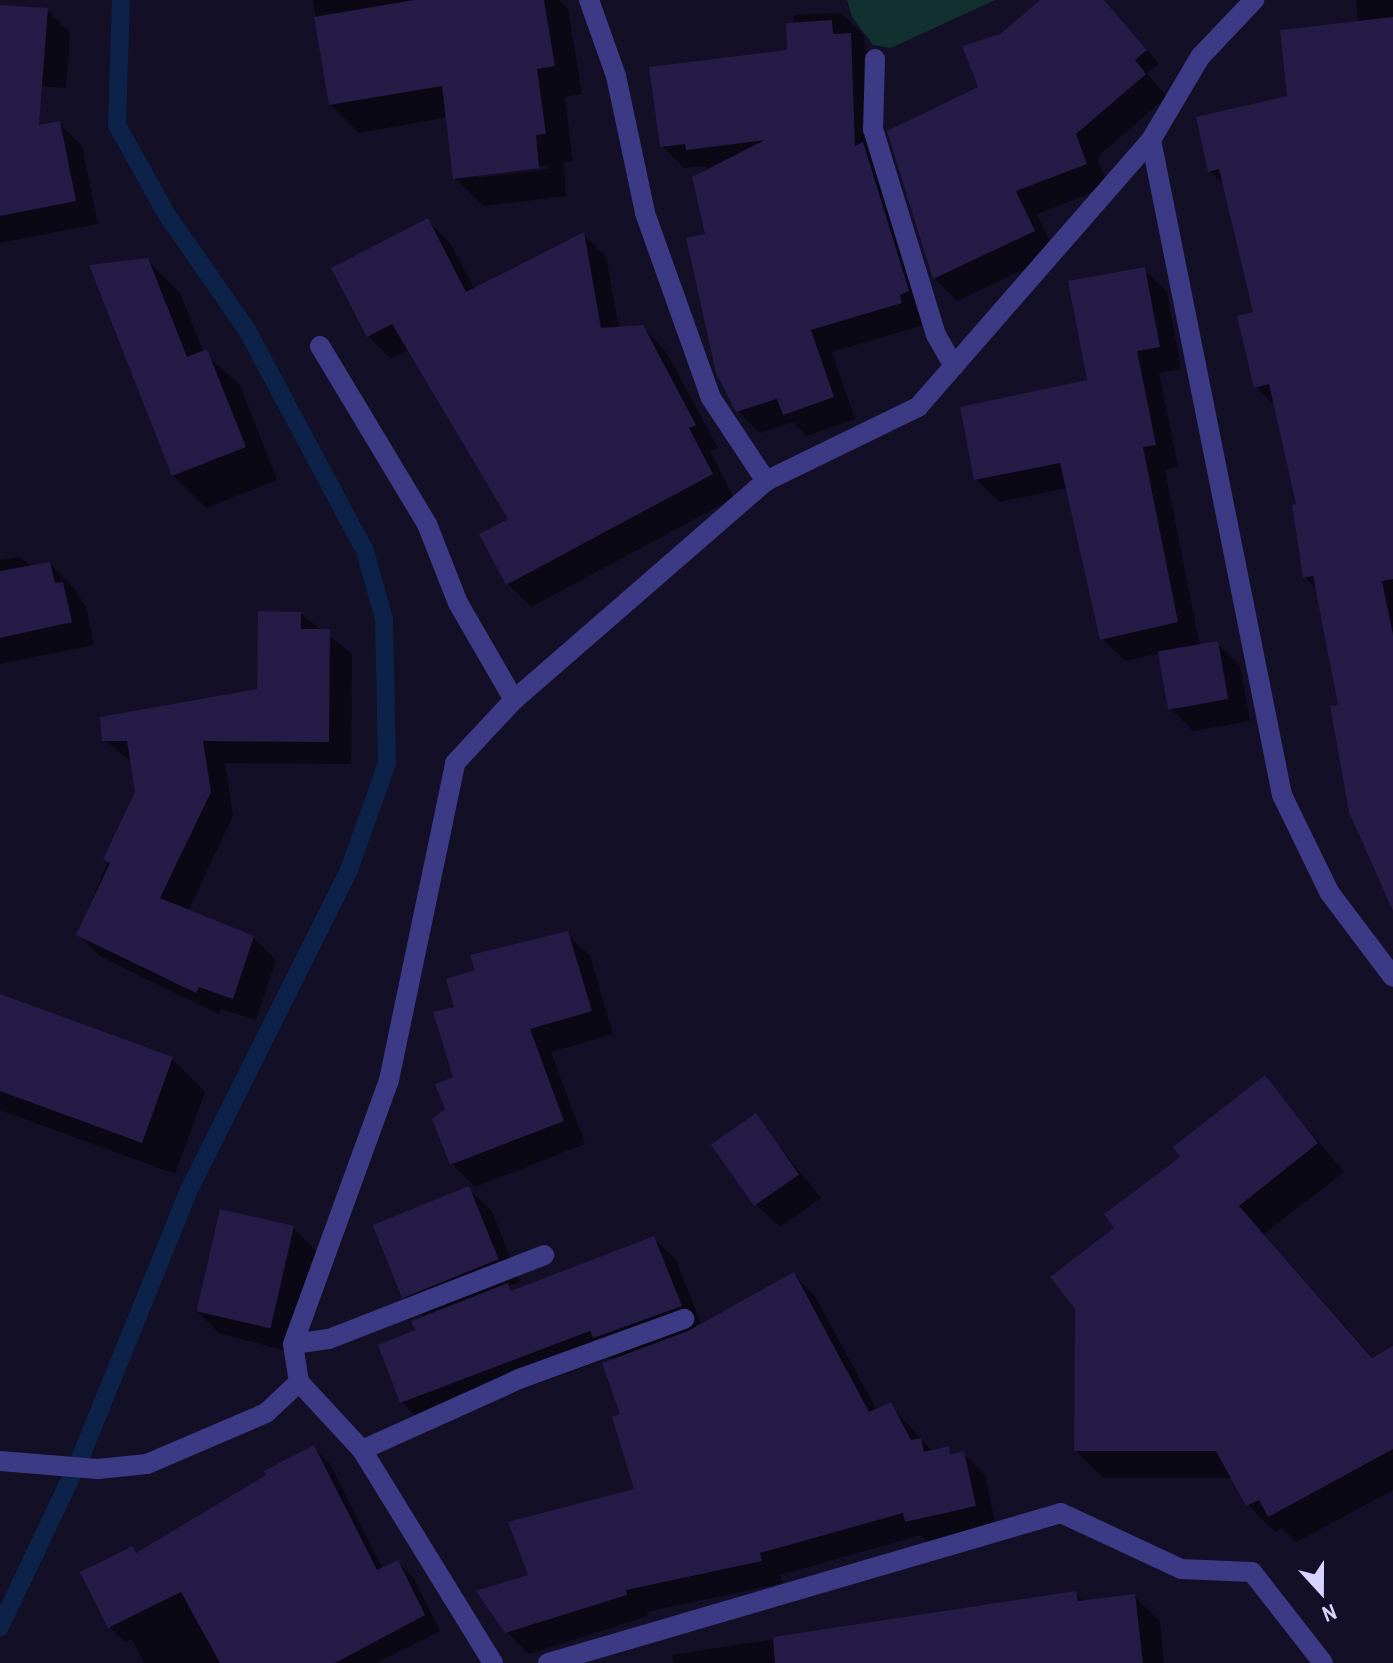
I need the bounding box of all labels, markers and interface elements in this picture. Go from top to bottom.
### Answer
north arrow [1281,1551,1361,1631]
text: N [1318,1597,1341,1630]

